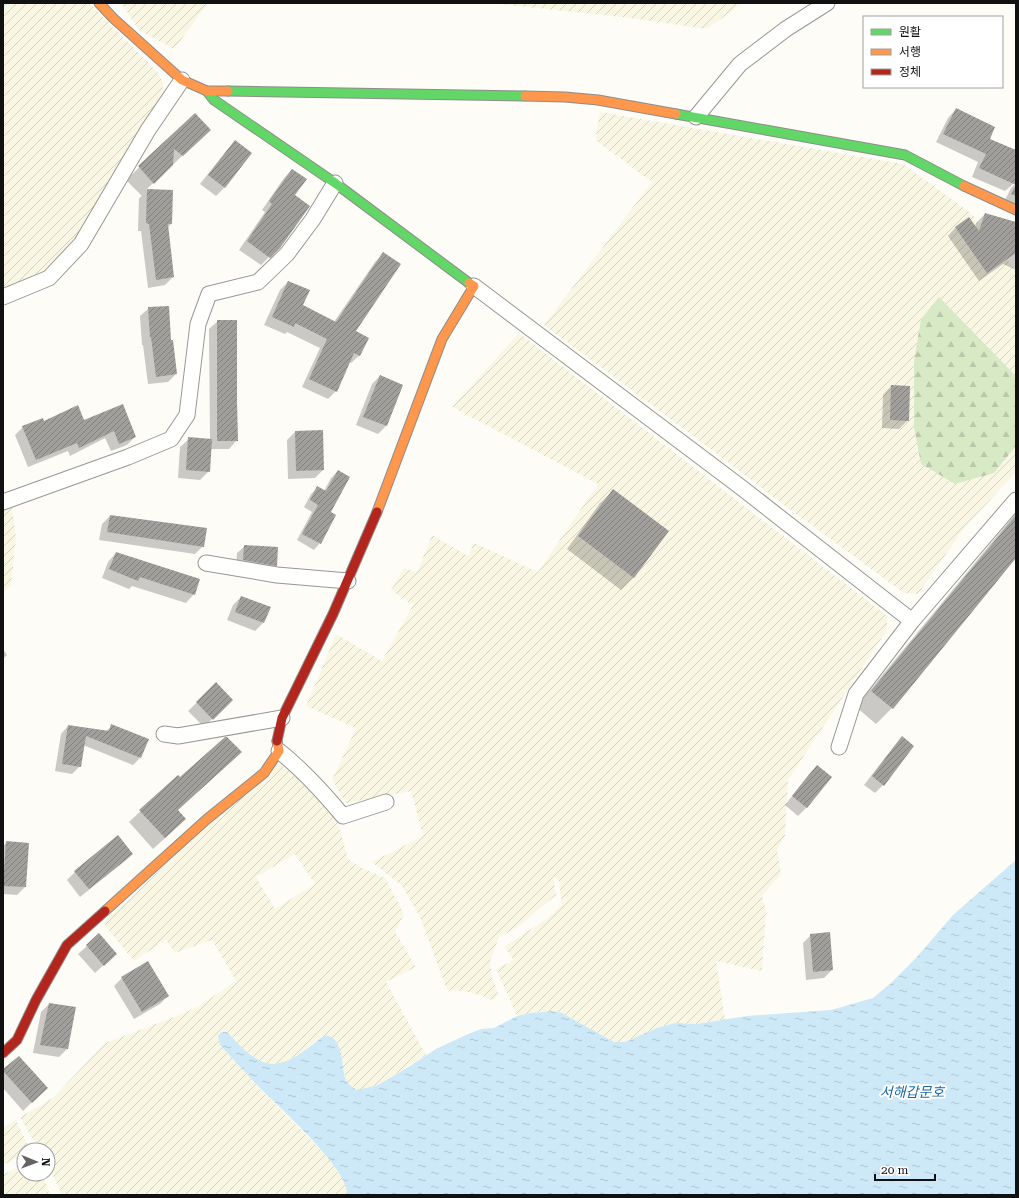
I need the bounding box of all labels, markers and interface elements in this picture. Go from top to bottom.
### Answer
legend [863,16,1003,88]
text: 원활 [899,25,921,39]
text: 서행 [899,45,921,59]
text: 정체 [899,65,921,79]
water label: 서해갑문호 [880,1084,945,1100]
north arrow [16,1142,56,1182]
scale bar [875,1156,935,1182]
text: N [39,1158,52,1167]
text: 20 m [881,1163,908,1177]

